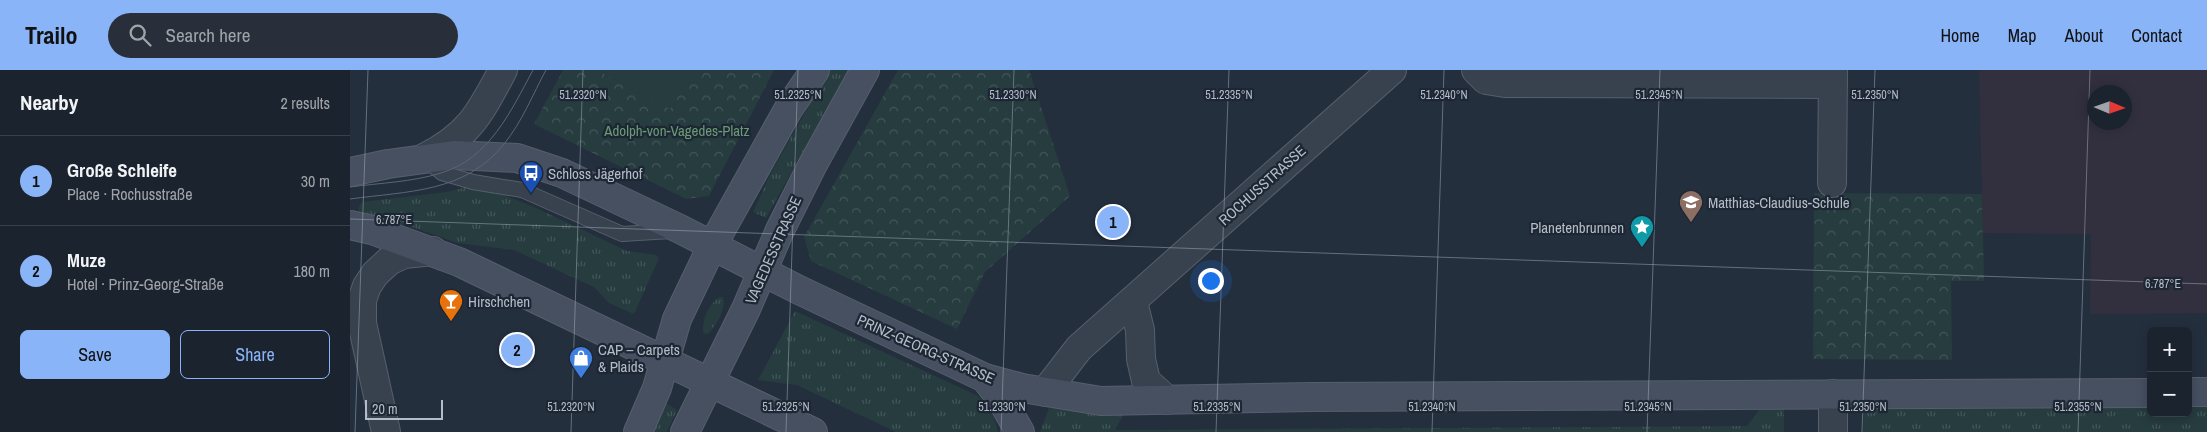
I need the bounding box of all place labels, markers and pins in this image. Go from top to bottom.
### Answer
bus stop icon: Schloss Jägerhof [518,160,544,194]
place label: Schloss Jägerhof [548,163,643,184]
school or university icon: Matthias-Claudius-Schule [1678,189,1704,223]
place label: Matthias-Claudius-Schule [1708,192,1850,213]
pin: 1 [1097,203,1129,241]
place icon: Planetenbrunnen [1629,214,1655,248]
place label: Planetenbrunnen [1530,217,1624,238]
bar icon: Hirschchen [438,288,464,322]
place label: Hirschchen [468,291,530,312]
pin: 2 [501,331,533,369]
place label: CAP – Carpets & Plaids [598,339,680,377]
shop icon: CAP – Carpets & Plaids [568,345,594,379]

